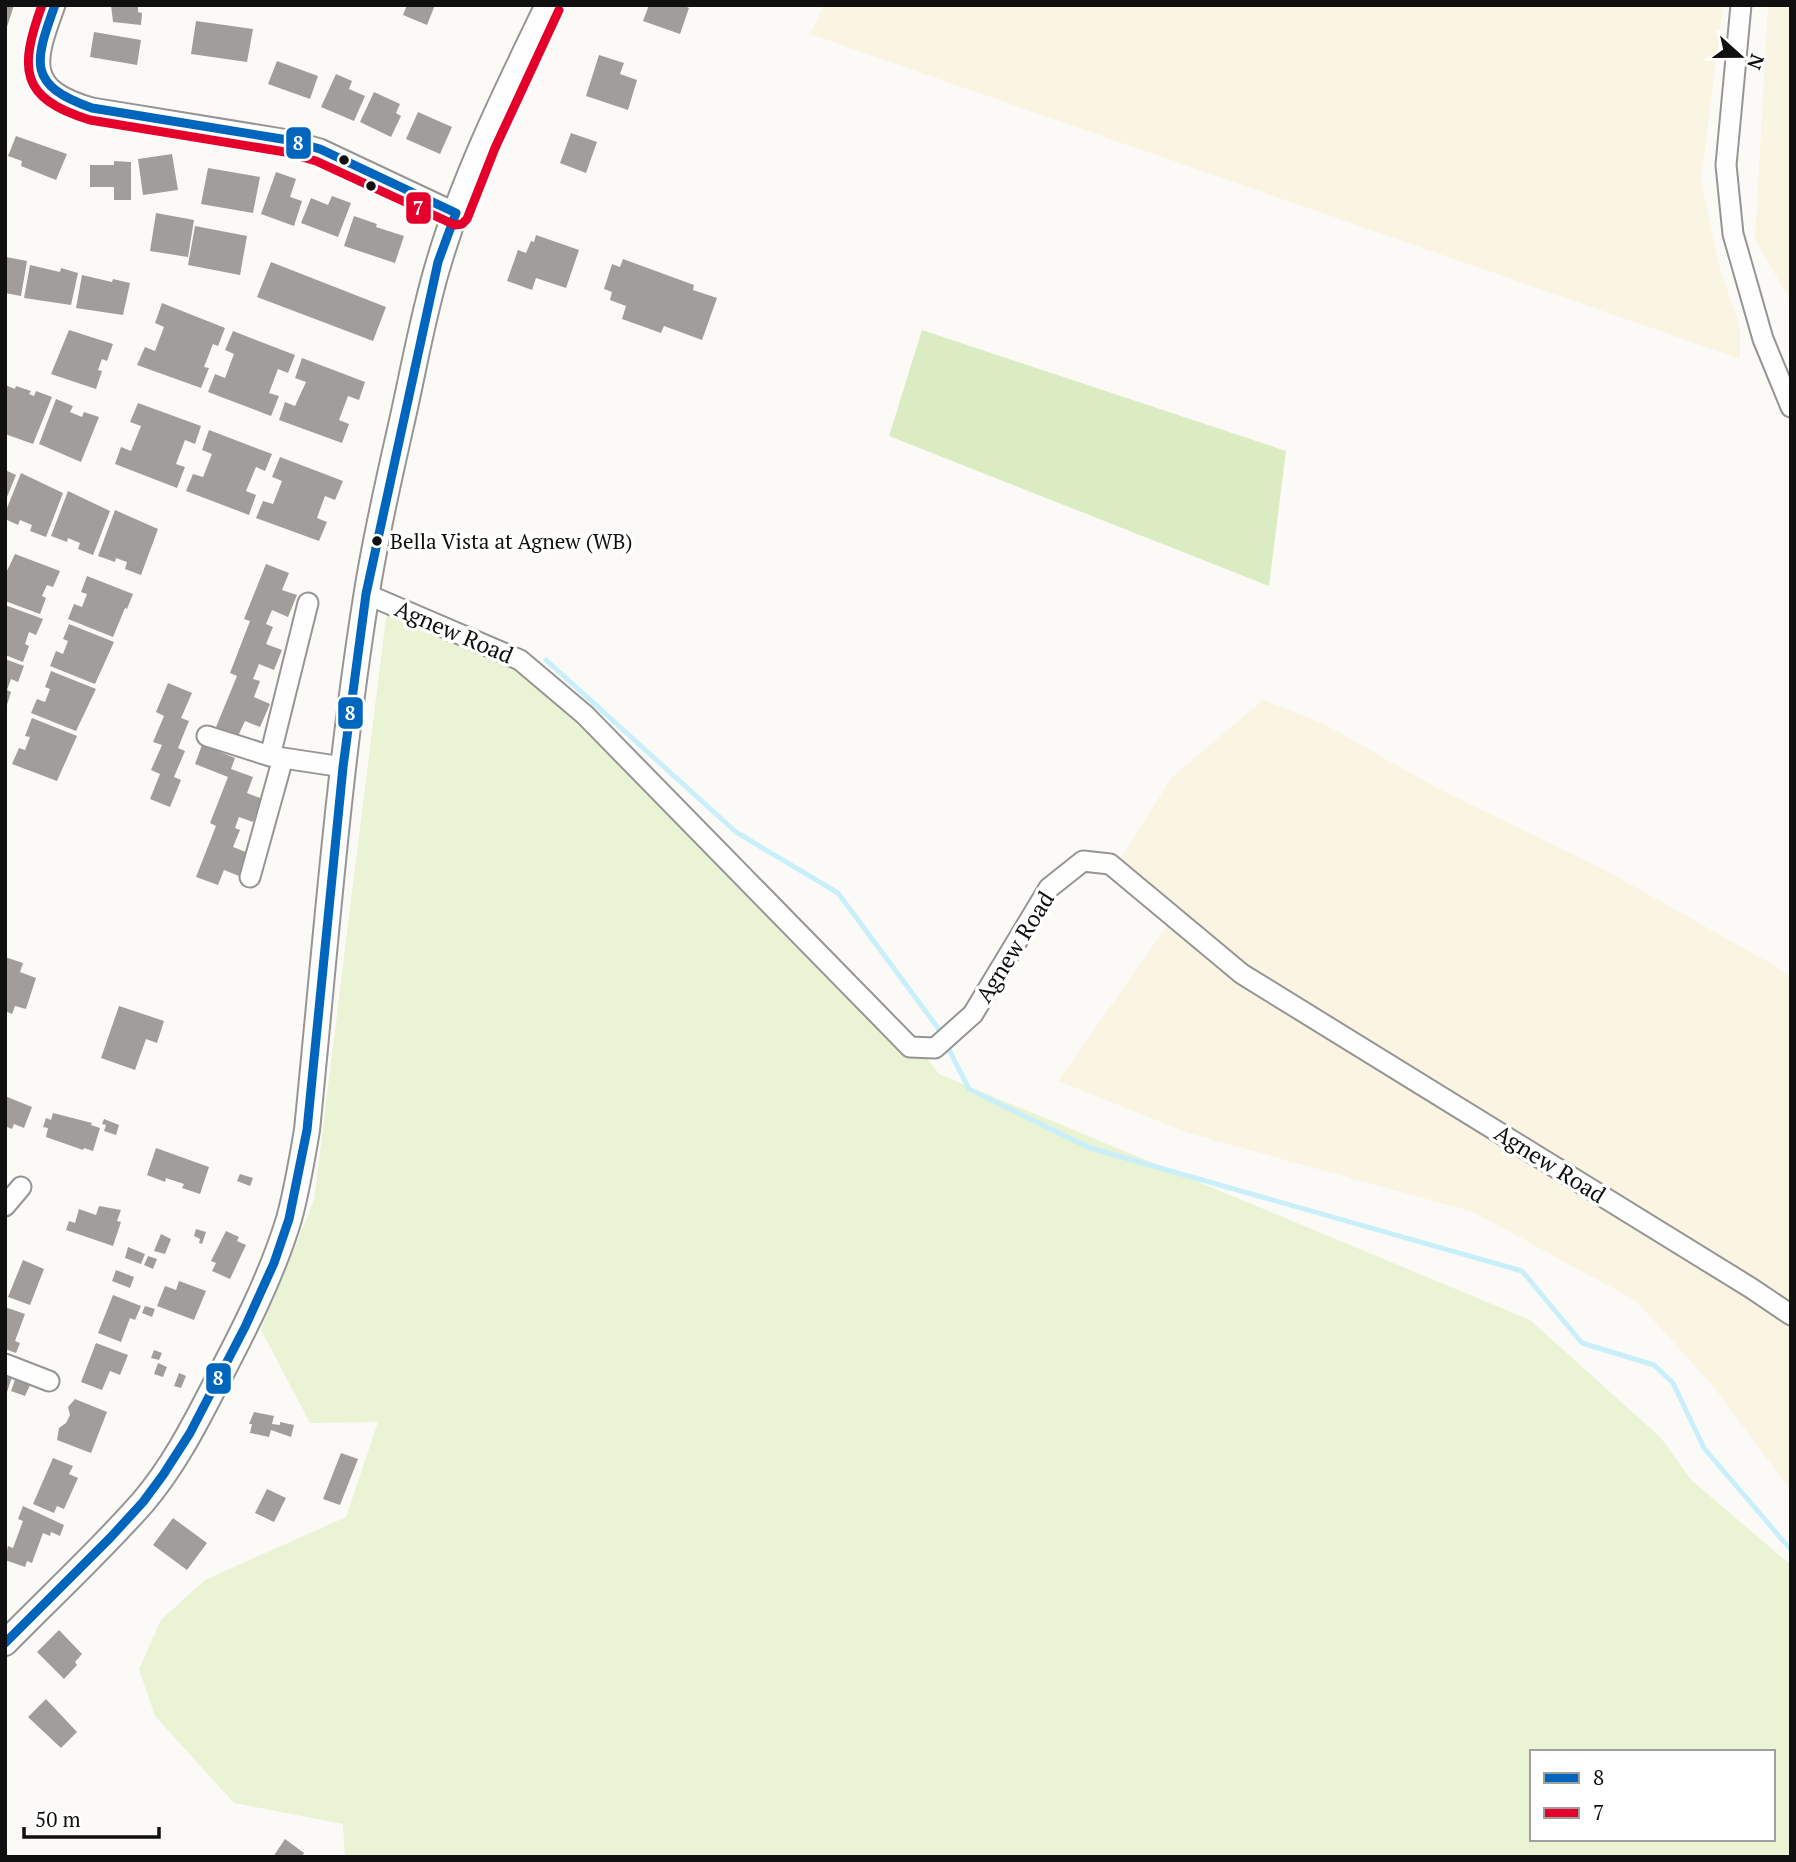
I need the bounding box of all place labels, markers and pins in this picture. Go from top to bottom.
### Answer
unlabelled marker [337,153,351,167]
unlabelled marker [364,179,378,193]
place label: Bella Vista at Agnew (WB) [390,527,633,555]
marker: Bella Vista at Agnew (WB) [370,534,384,548]

